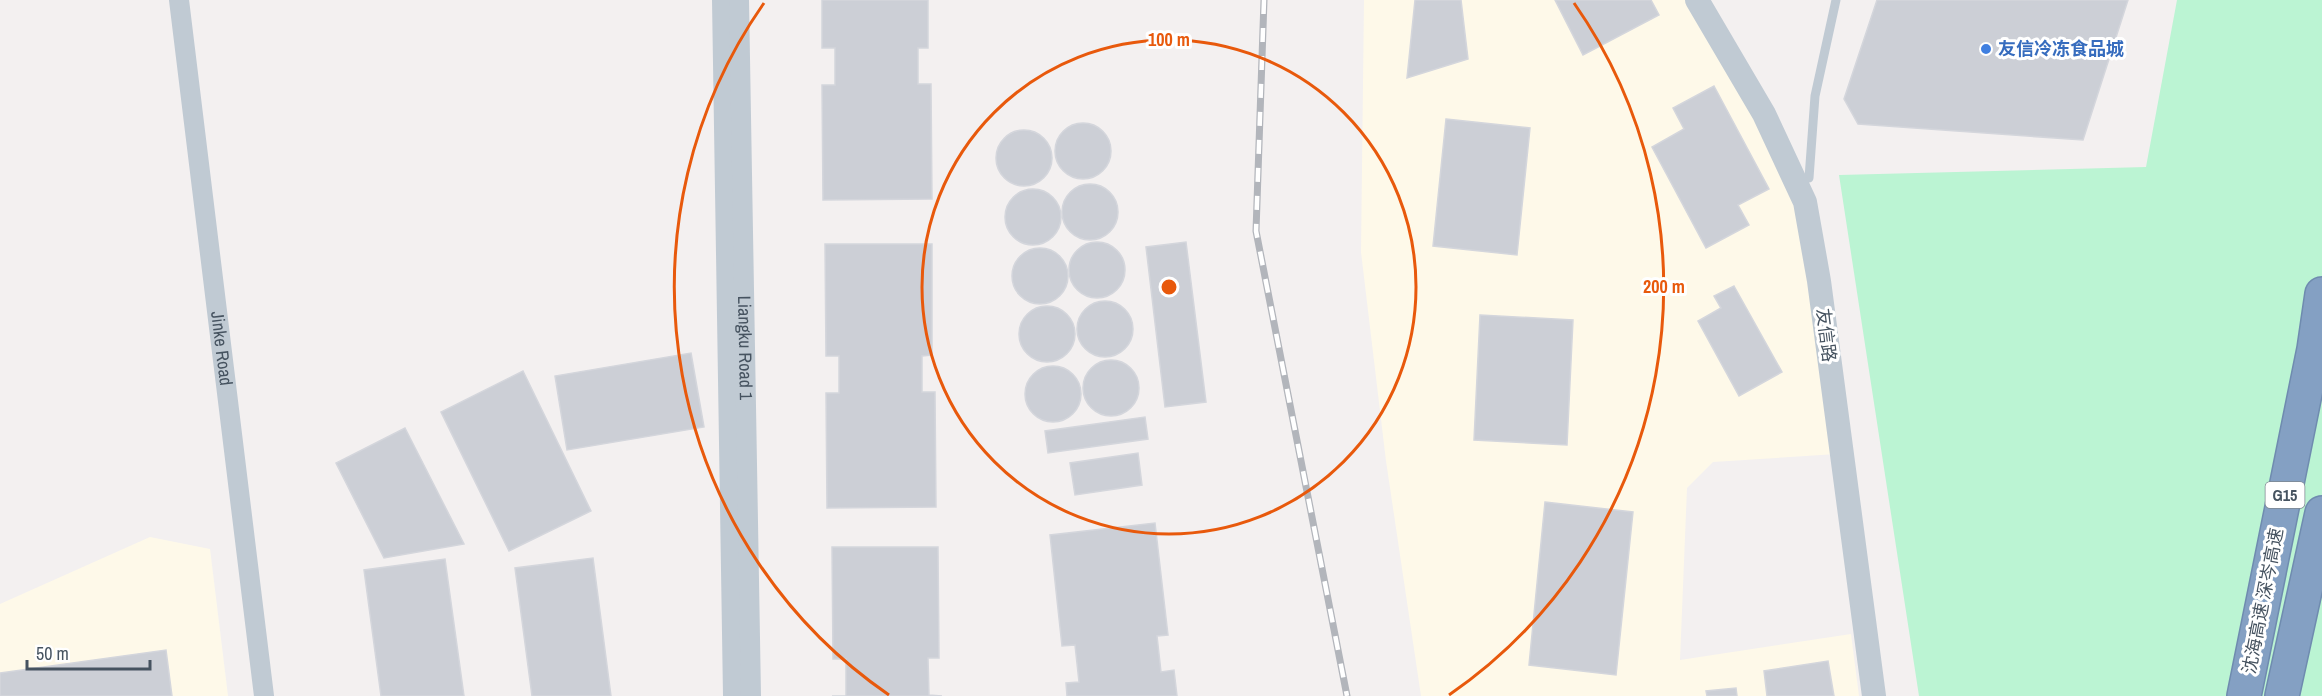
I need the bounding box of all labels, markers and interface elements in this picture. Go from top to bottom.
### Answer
text: 100 m [1148,27,1190,52]
place label: 友信冷冻食品城 [1998,36,2124,61]
marker: 友信冷冻食品城 [1979,42,1993,56]
text: 200 m [1643,274,1685,299]
centre of rings [1159,277,1179,297]
street label: Liangku Road 1 [732,296,759,401]
street label: 友信路 [1811,307,1842,363]
street label: Jinke Road [205,310,239,387]
road number: G15 [2266,482,2304,508]
street label: 沈海高速 深岑高速 [2236,526,2289,676]
scale bar [27,633,150,671]
text: 50 m [36,641,69,666]

